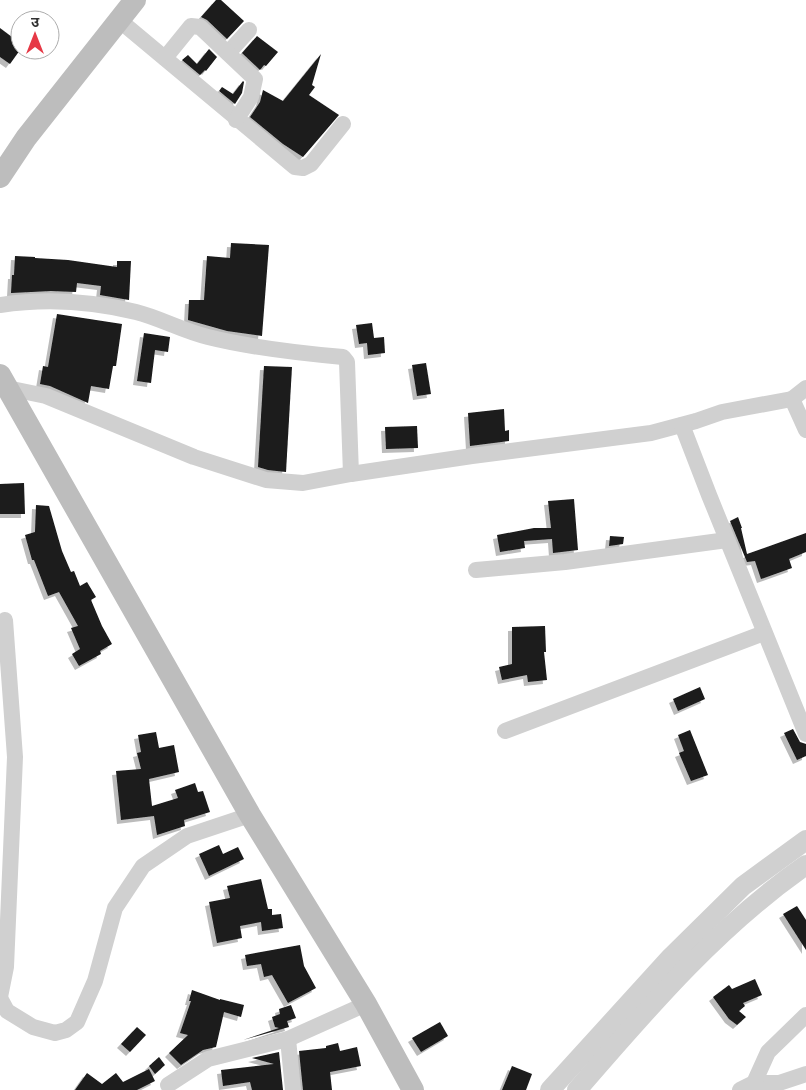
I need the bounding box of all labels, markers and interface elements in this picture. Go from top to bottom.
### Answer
north arrow [10,10,60,60]
text: उ [31,14,40,31]

